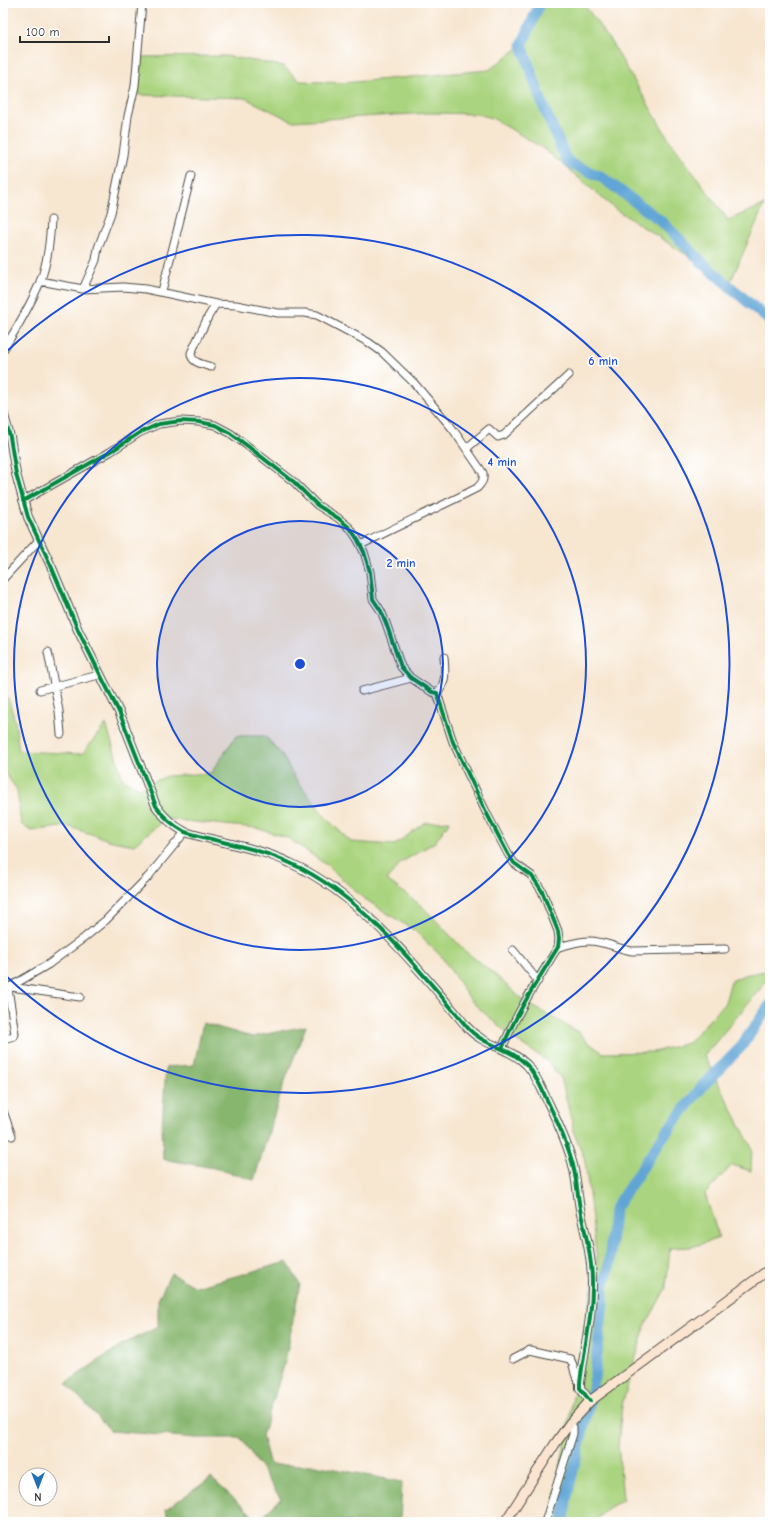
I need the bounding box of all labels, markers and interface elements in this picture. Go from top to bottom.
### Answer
scale bar [20,18,109,44]
text: 100 m [26,25,59,39]
text: 6 min [588,354,618,368]
text: 4 min [488,455,516,469]
text: 2 min [386,556,416,570]
centre of rings [293,657,307,671]
north arrow [18,1467,58,1507]
text: N [34,1490,42,1503]

